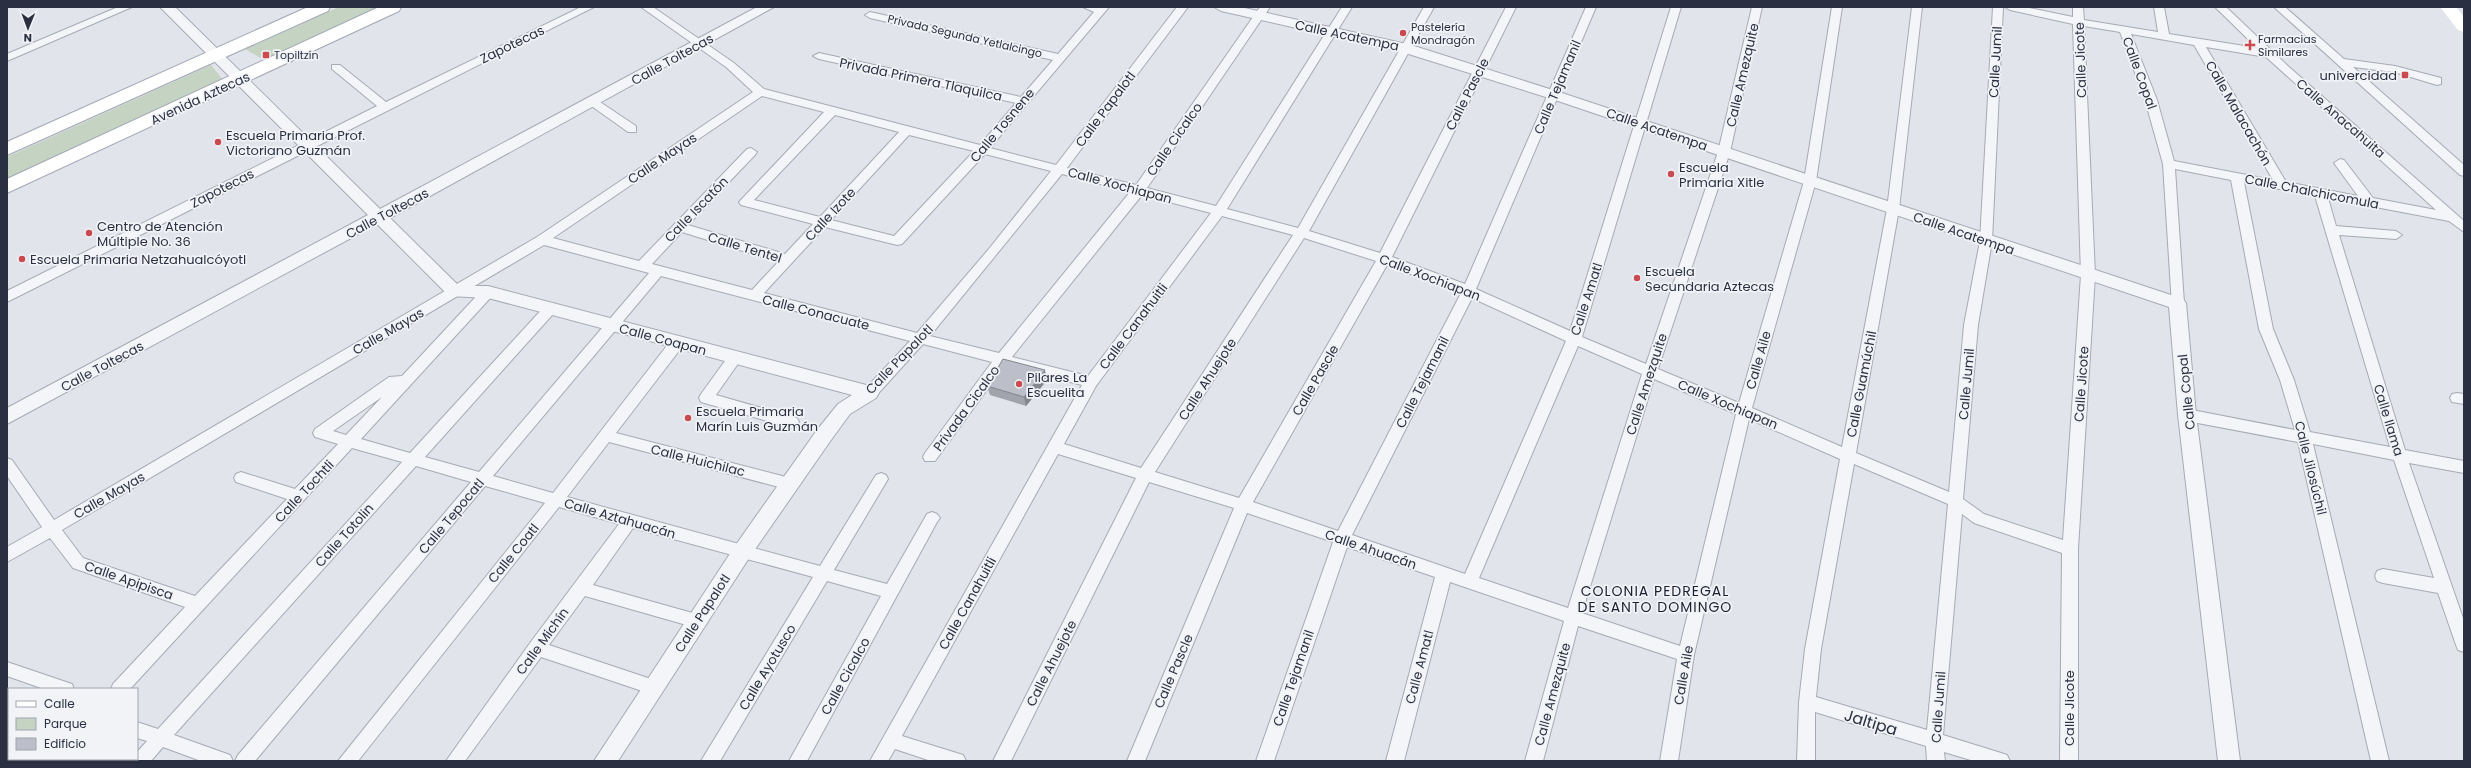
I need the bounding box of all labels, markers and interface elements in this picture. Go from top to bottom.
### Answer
north arrow [8,8,48,48]
street label: Privada Segunda Yetlalcingo [886,10,1044,62]
street label: Calle Acatempa [1293,15,1401,56]
place label: Pastelería Mondragón [1411,19,1475,48]
street label: Zapotecas [477,21,548,68]
street label: Calle Amezquite [1721,21,1764,129]
street label: Calle Jicote [2070,22,2091,98]
street label: Calle Jumil [1984,26,2007,98]
marker: Pastelería Mondragón [1398,28,1408,38]
street label: Calle Toltecas [628,29,717,90]
text: N [24,30,32,46]
place label: Farmacias Similares [2258,31,2317,60]
street label: Calle Copal [2118,34,2161,112]
street label: Calle Tejamanil [1529,37,1586,137]
marker: Farmacias Similares [2245,40,2255,50]
place label: Topiltzín [274,47,319,63]
marker: Topiltzín [261,50,271,60]
street label: Privada Primera Tlaquilca [838,53,1004,106]
street label: Calle Pascle [1441,55,1494,134]
street label: Calle Malacachón [2201,57,2276,169]
place label: univercidad [2320,66,2397,85]
street label: Avenida Aztecas [147,67,253,130]
street label: Calle Papalotl [1071,68,1140,151]
marker: univercidad [2400,70,2410,80]
street label: Calle Anacahuita [2292,74,2389,163]
street label: Calle Tosnene [966,84,1039,167]
street label: Calle Cicalco [1142,99,1207,180]
street label: Calle Acatempa [1604,103,1710,156]
place label: Escuela Primaria Prof. Victoriano Guzmán [226,126,365,160]
street label: Calle Mayas [624,128,701,189]
marker: Escuela Primaria Prof. Victoriano Guzmán [213,137,223,147]
place label: Escuela Primaria Xitle [1679,158,1764,192]
street label: Calle Xochiapan [1066,162,1174,209]
street label: Zapotecas [187,164,258,213]
marker: Escuela Primaria Xitle [1666,169,1676,179]
street label: Calle Chalchicomula [2243,169,2381,214]
street label: Calle Iscatón [660,172,733,246]
street label: Calle Toltecas [342,183,432,243]
street label: Calle Izote [801,183,860,245]
street label: Calle Acatempa [1911,207,2017,260]
place label: Centro de Atención Múltiple No. 36 [97,217,223,251]
street label: Calle Tentel [706,227,784,268]
marker: Centro de Atención Múltiple No. 36 [84,228,94,238]
street label: Calle Xochiapan [1376,249,1483,306]
place label: Escuela Primaria Netzahualcóyotl [30,250,246,269]
marker: Escuela Primaria Netzahualcóyotl [17,254,27,264]
street label: Calle Amatl [1566,260,1607,338]
place label: Escuela Secundaria Aztecas [1645,262,1774,296]
marker: Escuela Secundaria Aztecas [1632,273,1642,283]
street label: Calle Canahuitli [1095,279,1172,373]
street label: Calle Conacuate [760,290,872,335]
street label: Calle Mayas [349,303,428,360]
street label: Calle Coapan [617,319,709,360]
street label: Calle Papalotl [861,320,937,398]
street label: Calle Aile [1741,329,1776,392]
street label: Calle Guamúchil [1842,329,1881,439]
street label: Calle Amezquite [1621,331,1672,437]
street label: Calle Tejamanil [1391,333,1454,431]
street label: Calle Ahuejote [1174,334,1241,424]
street label: Calle Toltecas [57,336,147,396]
street label: Calle Pascle [1287,341,1343,419]
street label: Calle Jicote [2069,346,2094,423]
street label: Calle Jumil [1954,347,1979,421]
street label: Calle Copal [2173,353,2200,431]
street label: Privada Cicalco [929,361,1004,455]
place label: Pilares La Escuelita [1027,368,1087,402]
street label: Calle Xochiapan [1675,375,1781,434]
marker: Pilares La Escuelita [1014,379,1024,389]
street label: Calle Ilama [2369,382,2408,458]
place label: Escuela Primaria Marín Luis Guzmán [696,402,818,436]
marker: Escuela Primaria Marín Luis Guzmán [683,413,693,423]
street label: Calle Jilosúchil [2290,419,2331,517]
street label: Calle Huichilac [649,440,747,481]
street label: Calle Tochtli [270,456,338,527]
street label: Calle Mayas [70,467,149,524]
street label: Calle Tepocatl [414,474,489,558]
street label: Calle Aztahuacán [562,493,678,544]
street label: Calle Totolin [311,499,378,571]
street label: Calle Coatl [483,519,543,587]
street label: Calle Ahuacán [1322,525,1419,574]
street label: Calle Canahuitli [934,553,1001,653]
street label: Calle Apipisca [82,556,176,605]
street label: Calle Papalotl [670,570,735,656]
district label: COLONIA PEDREGAL DE SANTO DOMINGO [1578,581,1732,617]
street label: Calle Michín [512,604,573,679]
street label: Calle Ahuejote [1022,617,1081,710]
street label: Calle Ayotusco [734,621,801,714]
street label: Calle Tejamanil [1268,627,1319,729]
street label: Calle Amatl [1401,628,1438,706]
street label: Calle Pascle [1149,631,1198,711]
street label: Calle Cicalco [816,634,875,718]
street label: Calle Amezquite [1530,640,1575,748]
street label: Calle Aile [1669,644,1698,706]
street label: Calle Jicote [2060,670,2079,746]
street label: Calle Jumil [1927,671,1950,743]
legend [8,688,138,760]
text: Calle [44,695,75,712]
street label: Jaltipa [1841,703,1900,741]
text: Parque [44,715,87,732]
text: Edificio [44,735,86,752]

